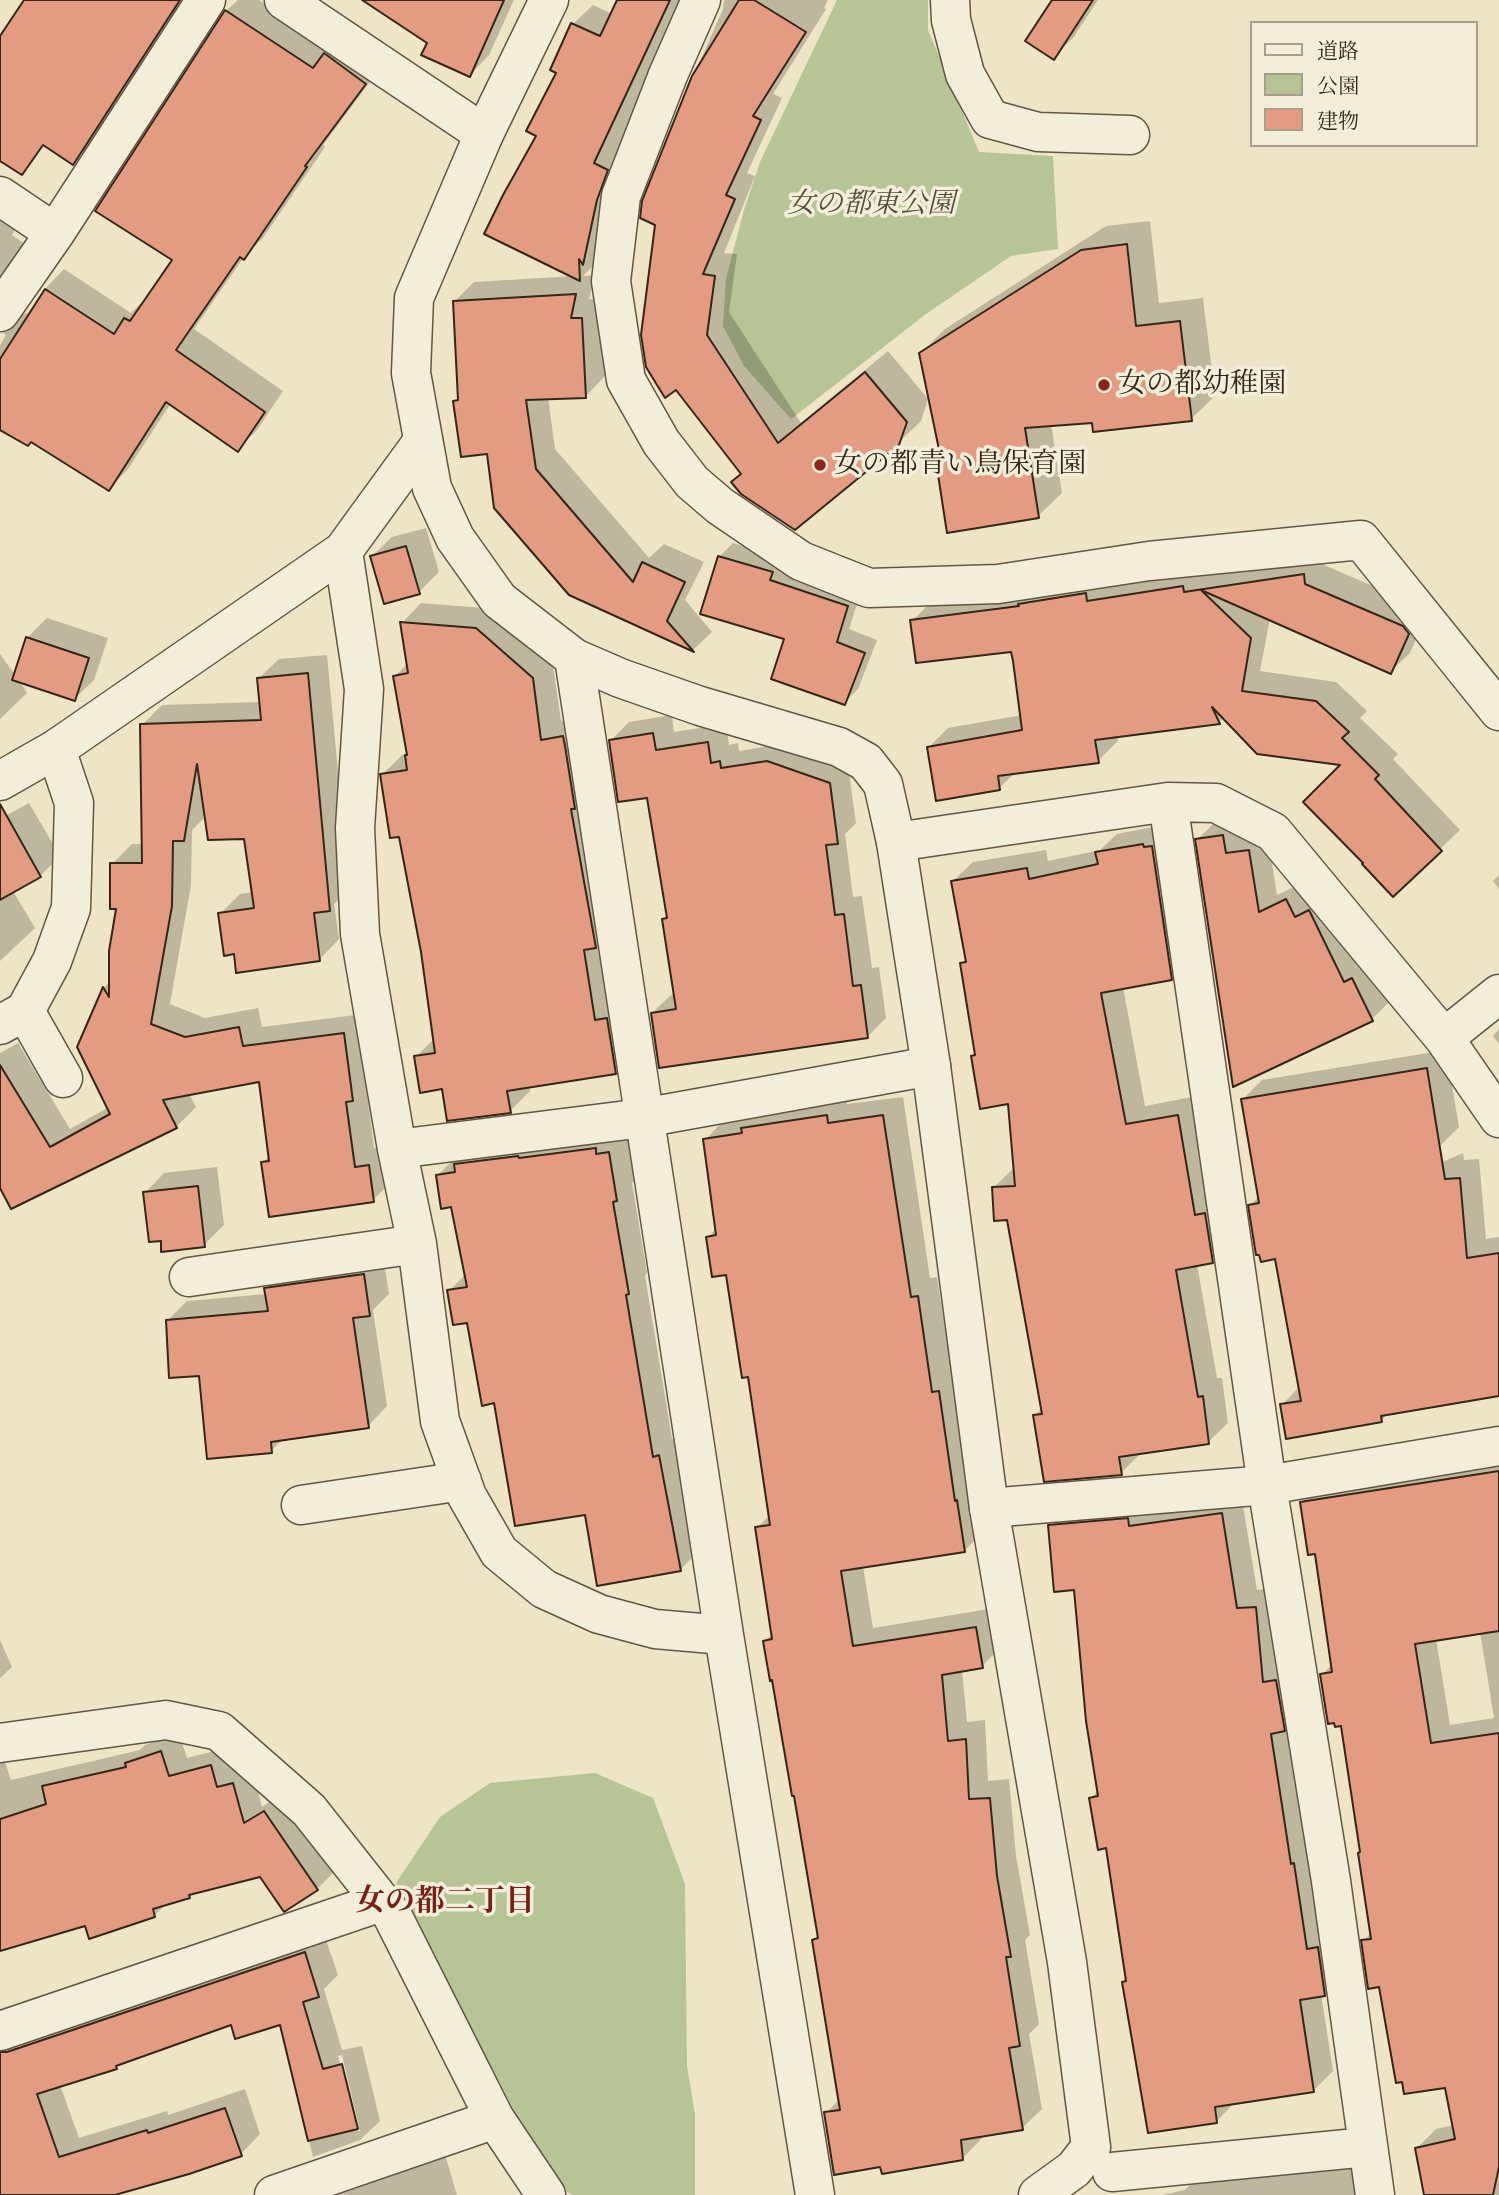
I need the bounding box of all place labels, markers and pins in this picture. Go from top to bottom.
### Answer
place label: 女の都幼稚園 [1118,368,1286,402]
marker: 女の都幼稚園 [1096,377,1112,393]
place label: 女の都青い鳥保育園 [834,448,1086,482]
marker: 女の都青い鳥保育園 [812,457,828,473]

